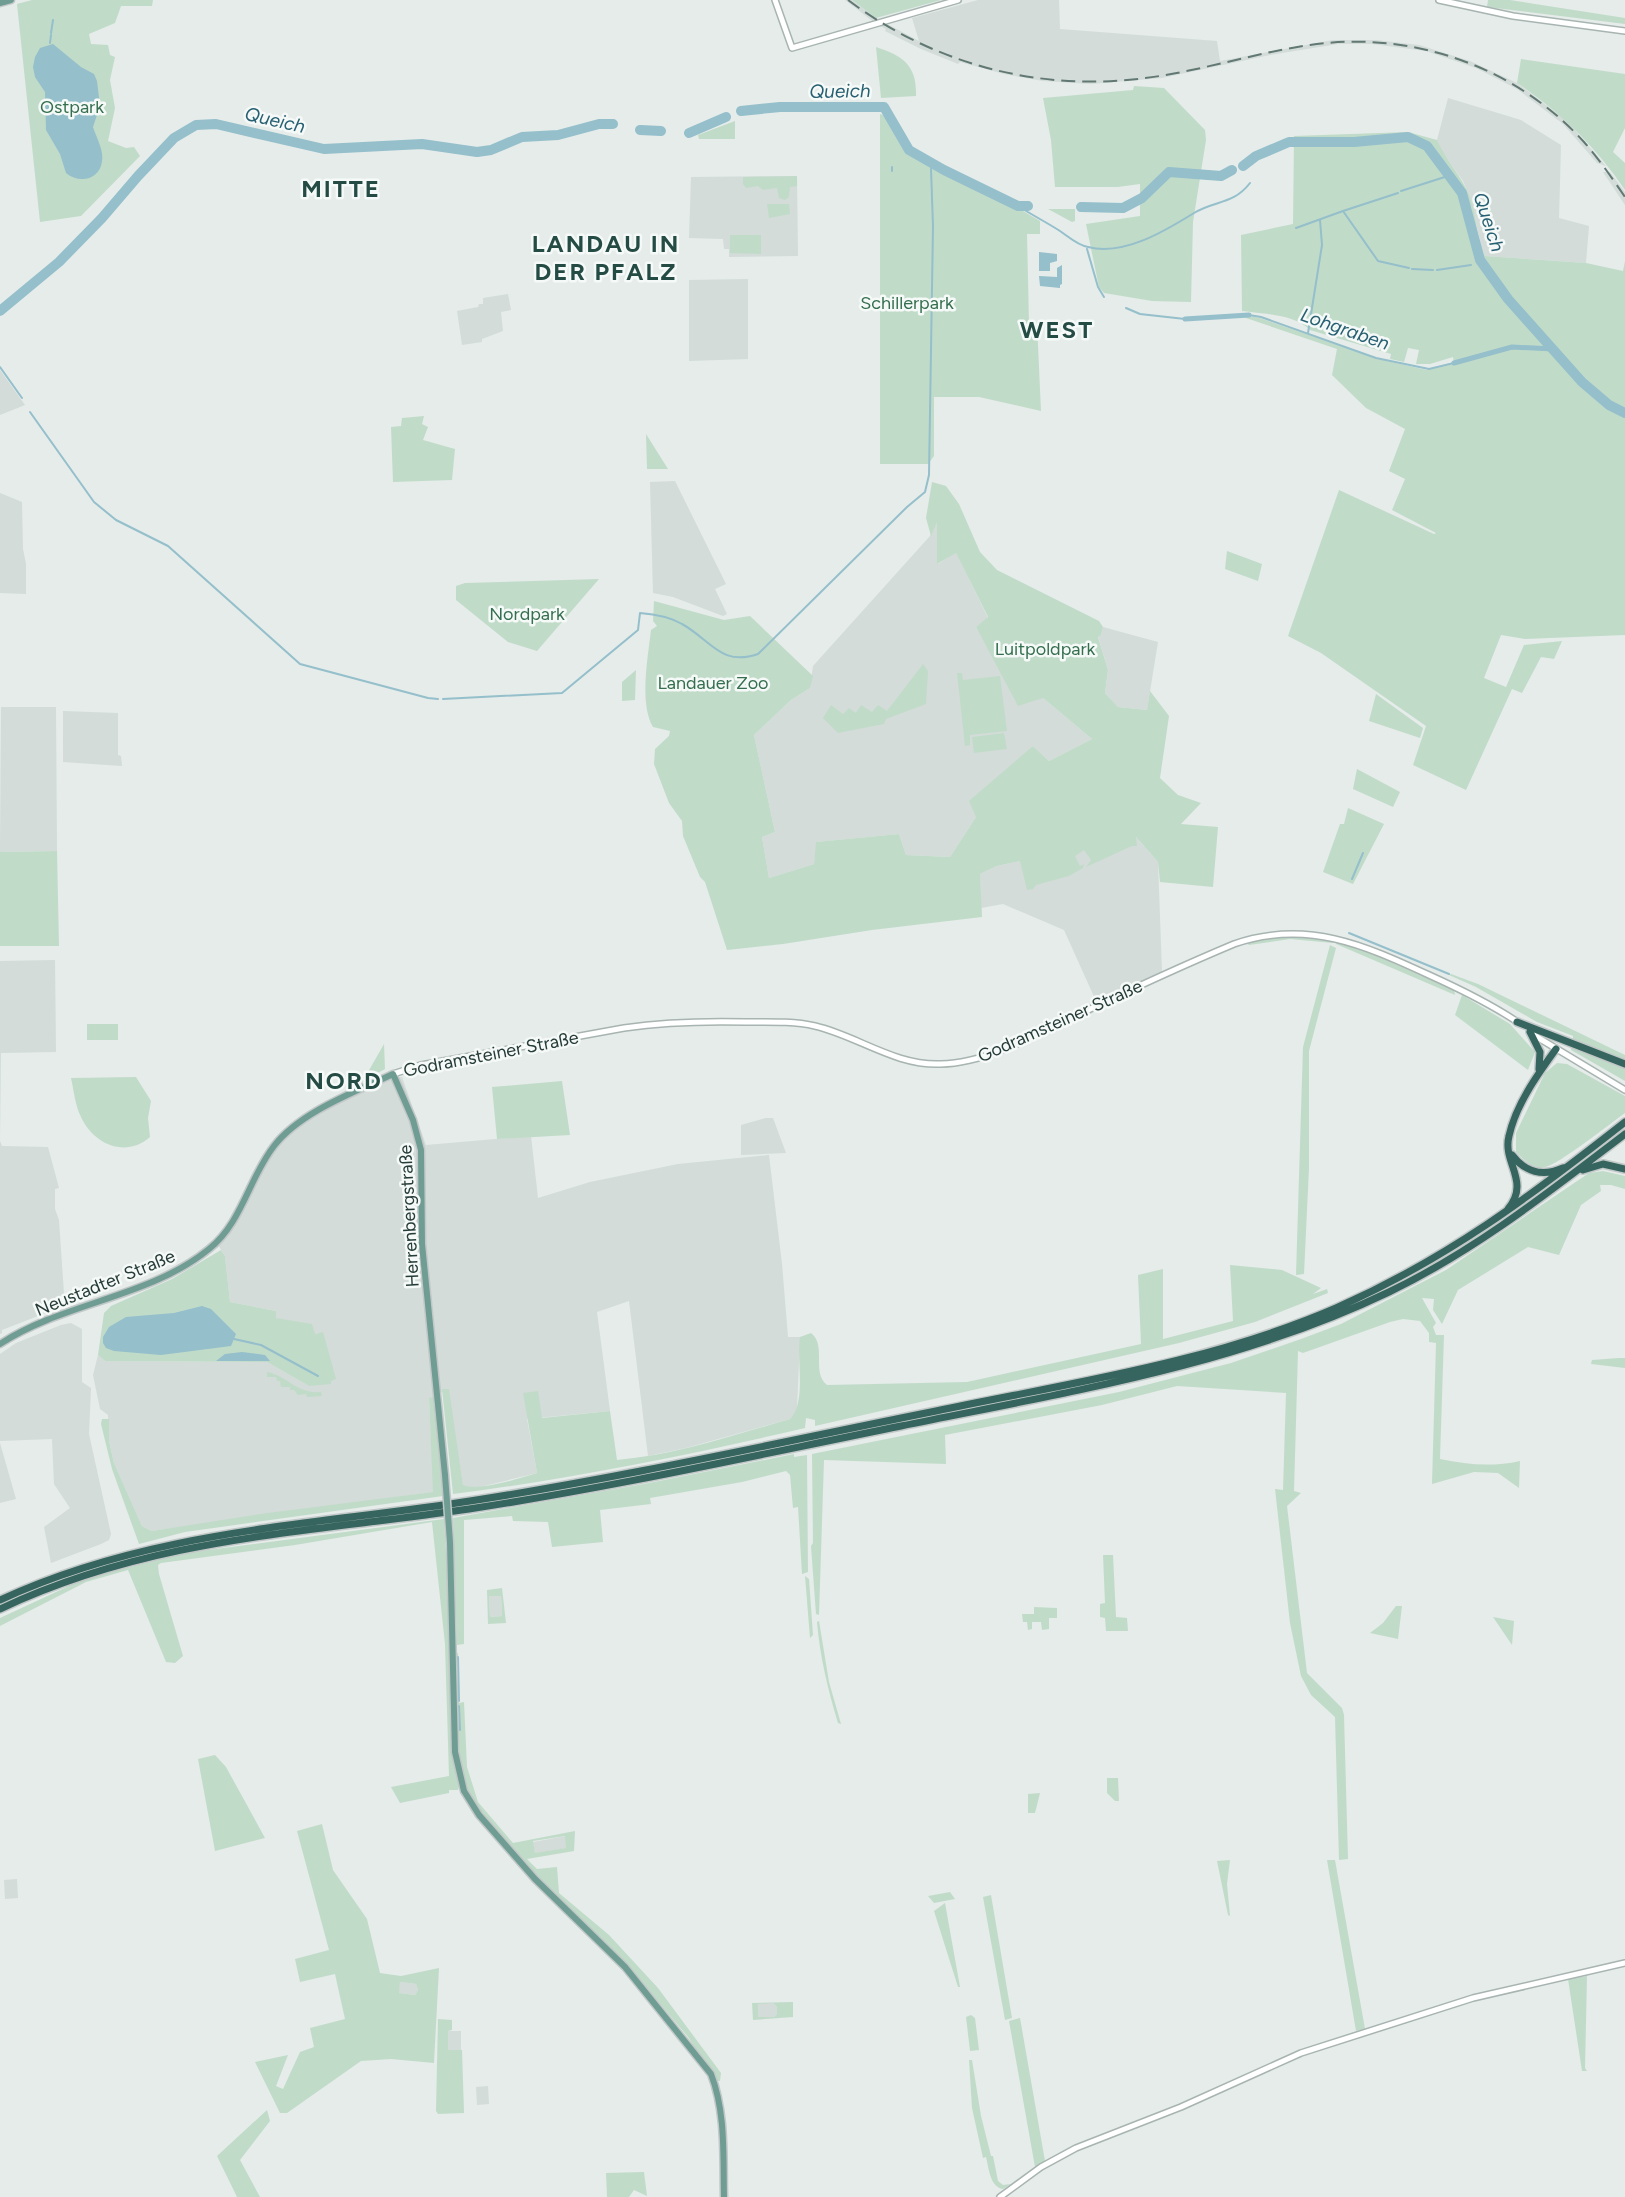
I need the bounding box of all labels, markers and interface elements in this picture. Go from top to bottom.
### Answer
water label: Queich [809,79,871,103]
park label: Ostpark [40,96,104,118]
water label: Queich [243,102,308,138]
district label: MITTE [301,174,381,203]
water label: Queich [1469,189,1510,255]
district label: LANDAU IN DER PFALZ [532,229,680,286]
park label: Schillerpark [860,292,954,314]
water label: Lohgraben [1298,303,1393,355]
district label: WEST [1020,315,1094,344]
park label: Nordpark [489,603,565,625]
park label: Luitpoldpark [995,638,1096,660]
park label: Landauer Zoo [657,672,769,694]
street label: Godramsteiner Straße [974,975,1146,1067]
street label: Godramsteiner Straße [402,1026,581,1082]
district label: NORD [305,1066,383,1095]
street label: Herrenbergstraße [394,1144,424,1288]
street label: Neustadter Straße [32,1245,178,1321]

